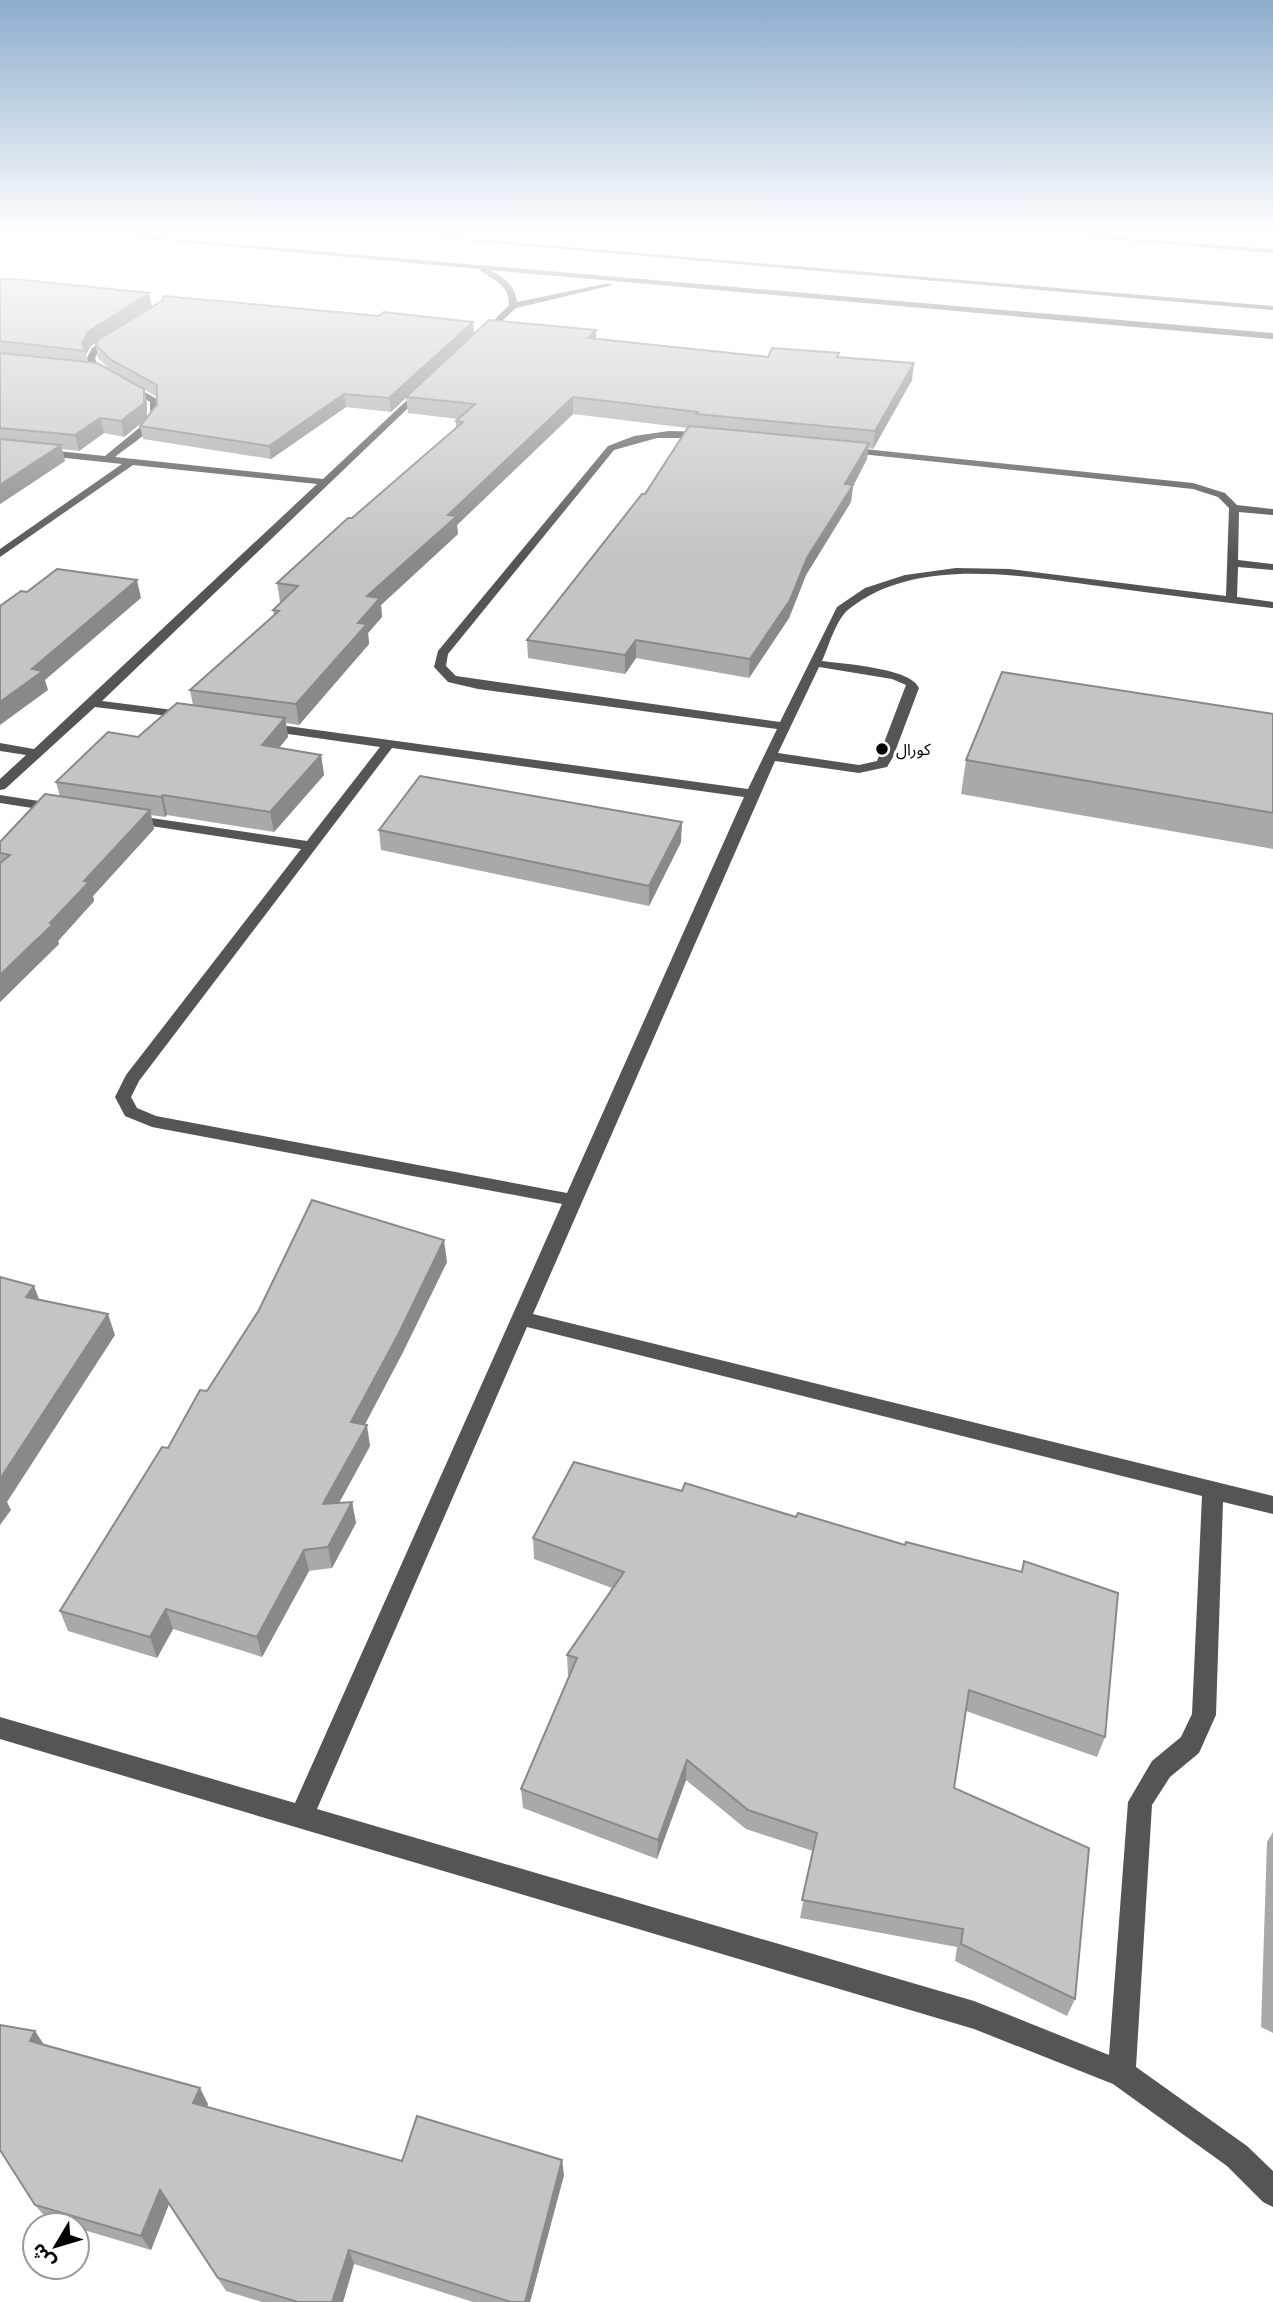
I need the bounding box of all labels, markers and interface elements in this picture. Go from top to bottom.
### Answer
place label: كورال [896,740,931,760]
marker: كورال [874,741,890,757]
north arrow [21,2211,91,2281]
text: ش [26,2239,59,2273]

